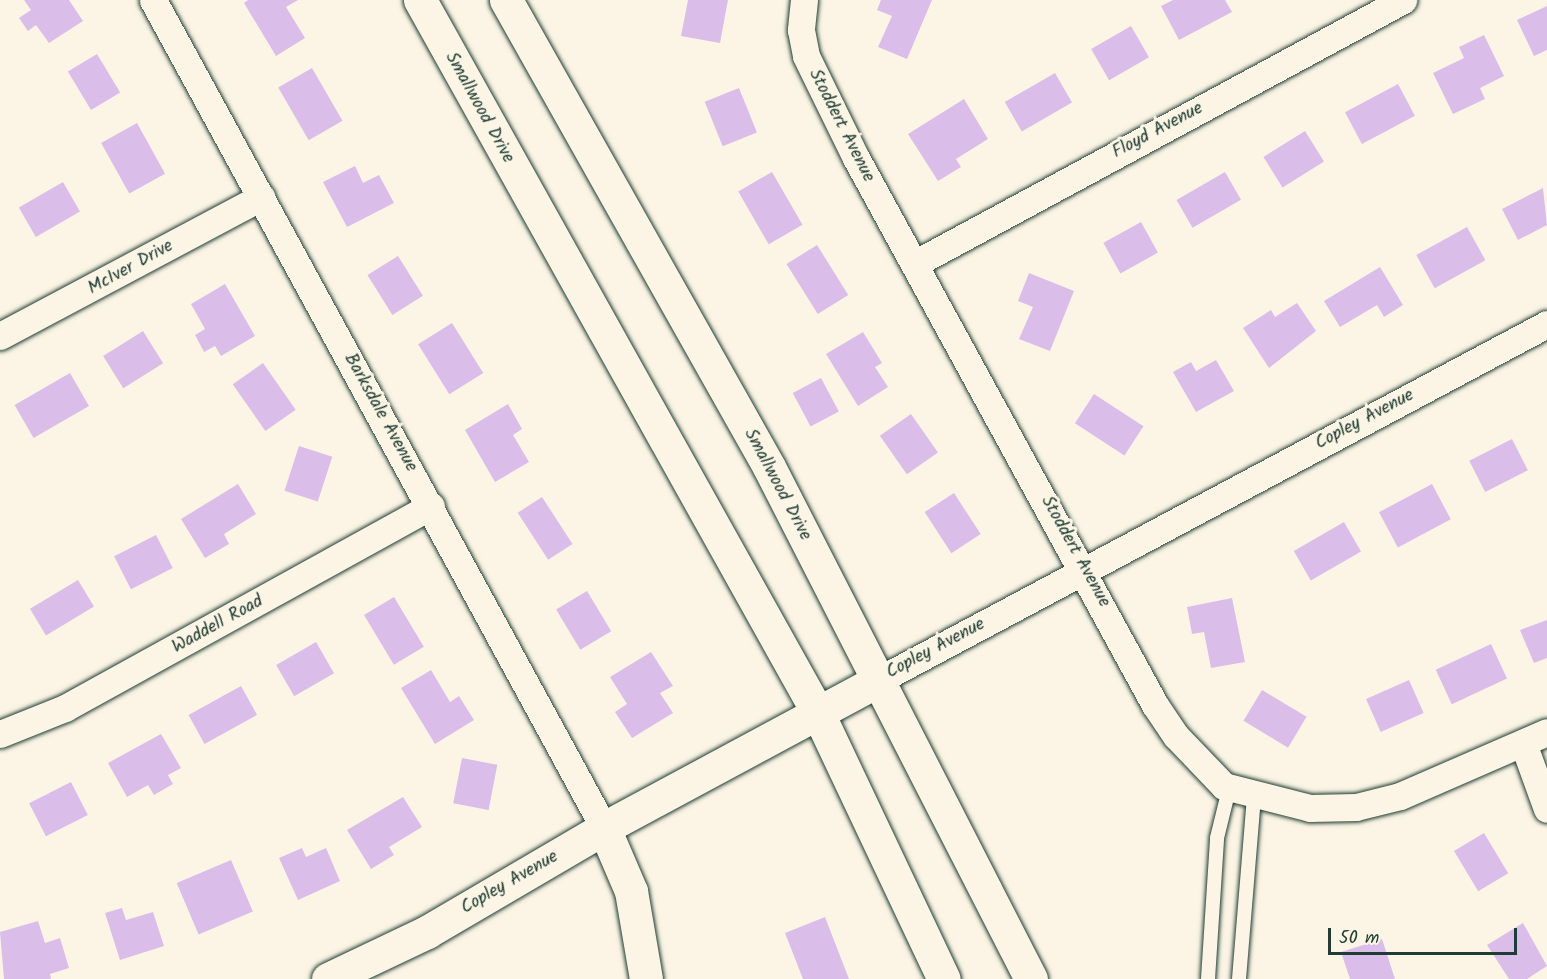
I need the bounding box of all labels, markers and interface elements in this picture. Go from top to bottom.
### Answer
street label: Smallwood Drive [440,49,518,167]
street label: Stoddert Avenue [803,66,879,186]
street label: Floyd Avenue [1109,98,1207,164]
street label: McIver Drive [85,236,177,300]
street label: Barksdale Avenue [339,350,421,476]
street label: Copley Avenue [1312,385,1418,455]
street label: Smallwood Drive [739,425,815,545]
street label: Stoddert Avenue [1036,493,1114,611]
street label: Waddell Road [169,591,267,659]
street label: Copley Avenue [883,614,989,684]
street label: Copley Avenue [458,846,562,920]
scale bar [1331,916,1520,954]
text: 50 m [1339,924,1379,953]

